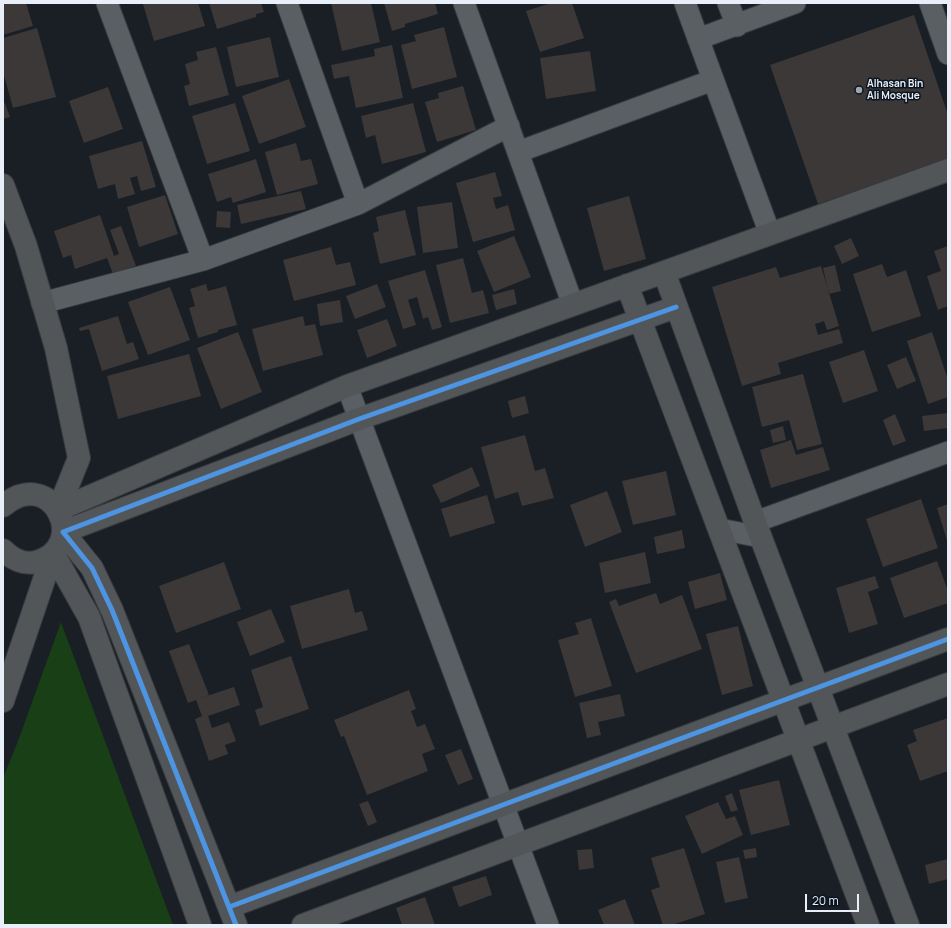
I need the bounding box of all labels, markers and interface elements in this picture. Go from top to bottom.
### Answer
place label: Alhasan Bin Ali Mosque [867,78,923,102]
marker: Alhasan Bin Ali Mosque [854,85,864,95]
scale bar [807,886,861,912]
text: 20 m [812,892,839,909]

